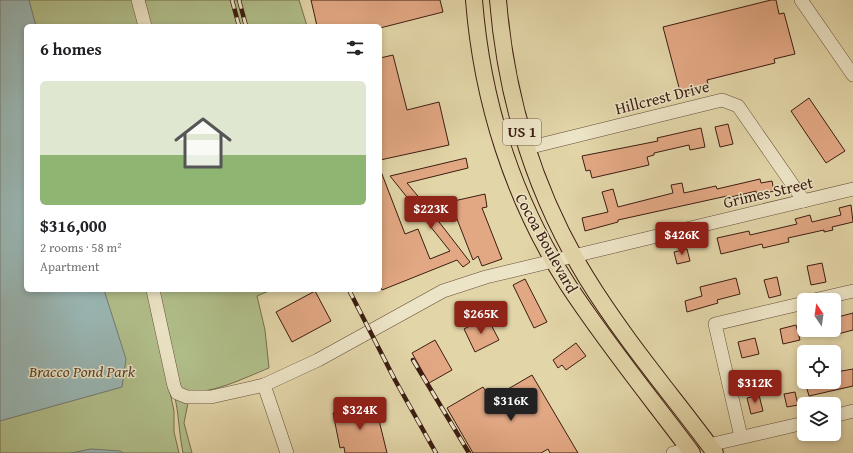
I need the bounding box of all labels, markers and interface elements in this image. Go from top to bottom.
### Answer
text: 6 homes [40,36,102,61]
icon: filters [344,37,366,59]
street label: Hillcrest Drive [612,74,712,120]
icon: home [167,107,239,179]
road number: US 1 [503,119,541,145]
street label: Grimes Street [721,170,816,214]
street label: Cocoa Boulevard [510,189,585,298]
pin: $223K [403,196,459,230]
text: $223K [413,199,449,218]
text: $316,000 [40,213,106,238]
pin: $426K [654,222,710,256]
text: $426K [664,225,700,244]
text: 2 rooms · 58 m² [40,238,122,257]
text: Apartment [40,257,100,276]
north arrow [797,293,841,337]
map controls [797,293,841,441]
pin: $265K [453,301,509,335]
text: $265K [463,304,499,323]
button: locate [797,345,841,389]
park label: Bracco Pond Park [28,359,136,383]
pin: $312K [727,370,783,404]
text: $312K [737,373,773,392]
pin: $316K [483,388,539,422]
text: $316K [493,391,529,410]
pin: $324K [332,397,388,431]
button: layers [797,397,841,441]
text: $324K [342,400,378,419]

